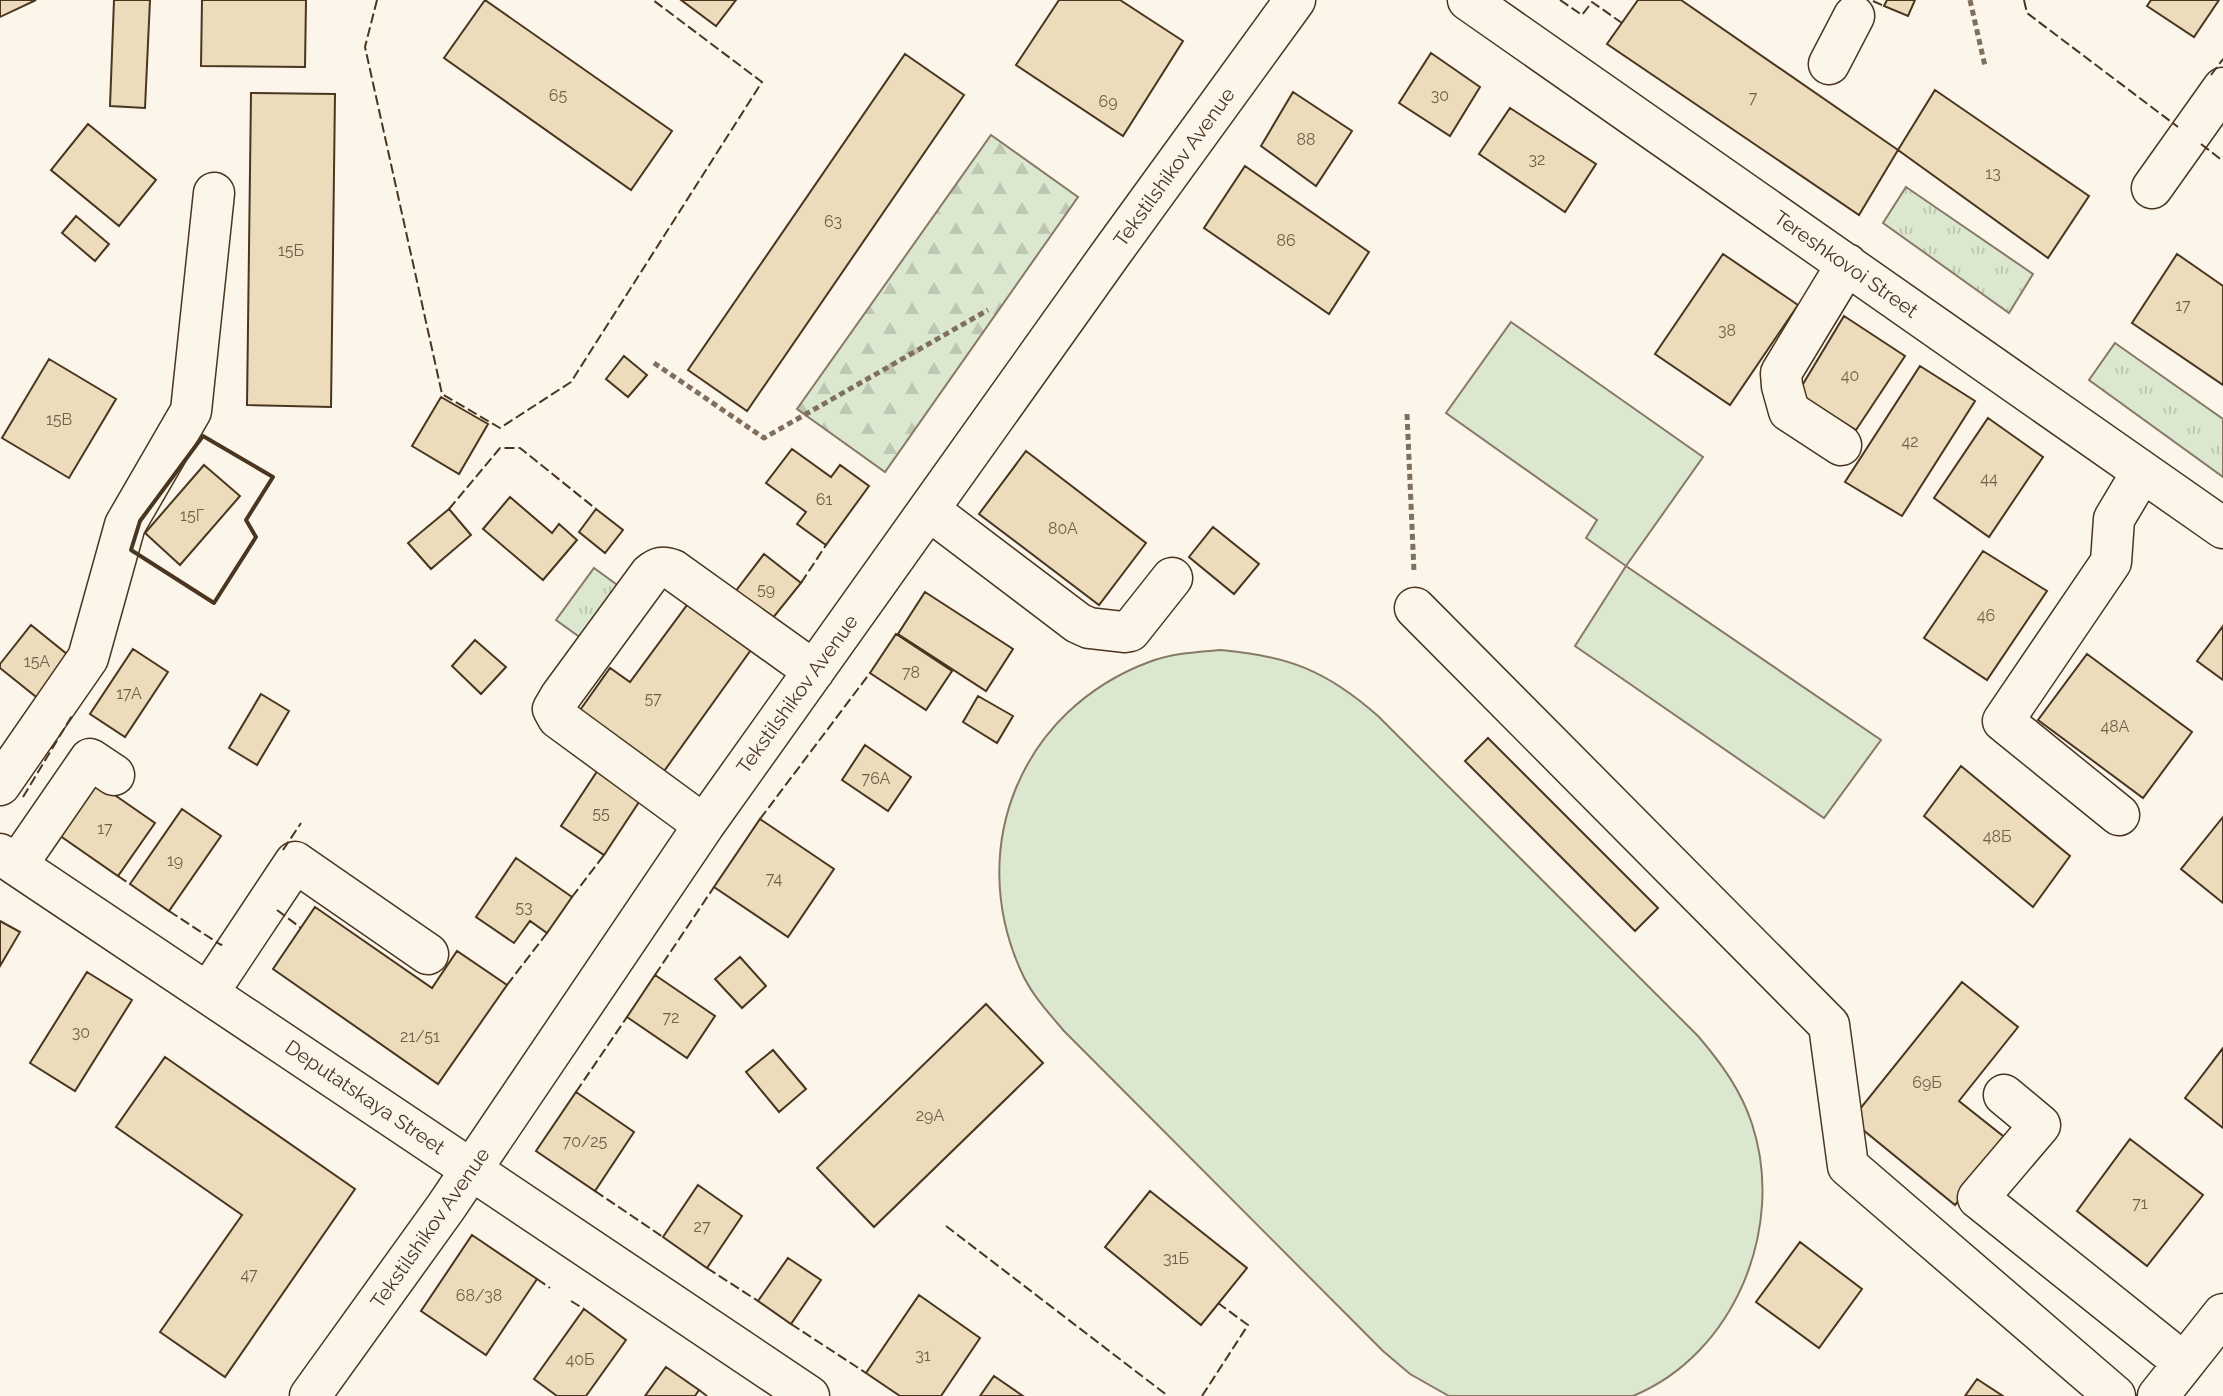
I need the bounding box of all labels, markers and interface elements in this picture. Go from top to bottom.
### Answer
street label: Tekstilshikov Avenue [1108,83,1240,251]
house number: 65 [549,86,567,105]
house number: 30 [1431,86,1449,105]
house number: 7 [1749,88,1758,107]
house number: 69 [1098,92,1118,111]
house number: 88 [1297,130,1315,149]
house number: 32 [1529,150,1545,169]
house number: 13 [1985,164,2001,183]
street label: Tereshkovoi Street [1769,205,1923,323]
house number: 63 [824,212,842,231]
house number: 86 [1276,231,1296,250]
house number: 15Б [278,241,304,260]
house number: 17 [2175,296,2191,315]
house number: 38 [1718,321,1736,340]
house number: 40 [1841,366,1859,385]
house number: 15В [46,410,72,429]
house number: 42 [1901,432,1919,451]
house number: 44 [1980,469,1998,488]
house number: 61 [816,490,832,509]
house number: 15Г [180,506,204,525]
house number: 80А [1048,519,1078,538]
house number: 59 [757,580,775,599]
house number: 46 [1977,606,1995,625]
street label: Tekstilshikov Avenue [731,610,863,778]
house number: 15А [24,652,50,671]
house number: 78 [902,663,920,682]
house number: 17А [116,684,142,703]
house number: 57 [644,689,662,708]
house number: 48А [2101,717,2130,736]
house number: 76А [862,769,891,788]
house number: 55 [592,804,610,823]
house number: 17 [97,819,113,838]
house number: 48Б [1983,827,2011,846]
house number: 19 [167,851,183,870]
house number: 74 [766,869,782,888]
house number: 53 [515,898,533,917]
house number: 72 [663,1008,679,1027]
house number: 30 [72,1023,90,1042]
house number: 21/51 [400,1027,440,1046]
street label: Deputatskaya Street [281,1035,450,1159]
house number: 69Б [1912,1073,1942,1092]
house number: 29А [916,1106,944,1125]
house number: 70/25 [563,1132,608,1151]
street label: Tekstilshikov Avenue [366,1143,495,1313]
house number: 71 [2132,1194,2148,1213]
house number: 27 [694,1217,711,1236]
house number: 31Б [1163,1249,1189,1268]
house number: 47 [240,1265,258,1284]
house number: 68/38 [456,1286,502,1305]
house number: 31 [915,1346,931,1365]
house number: 40Б [566,1350,594,1369]

